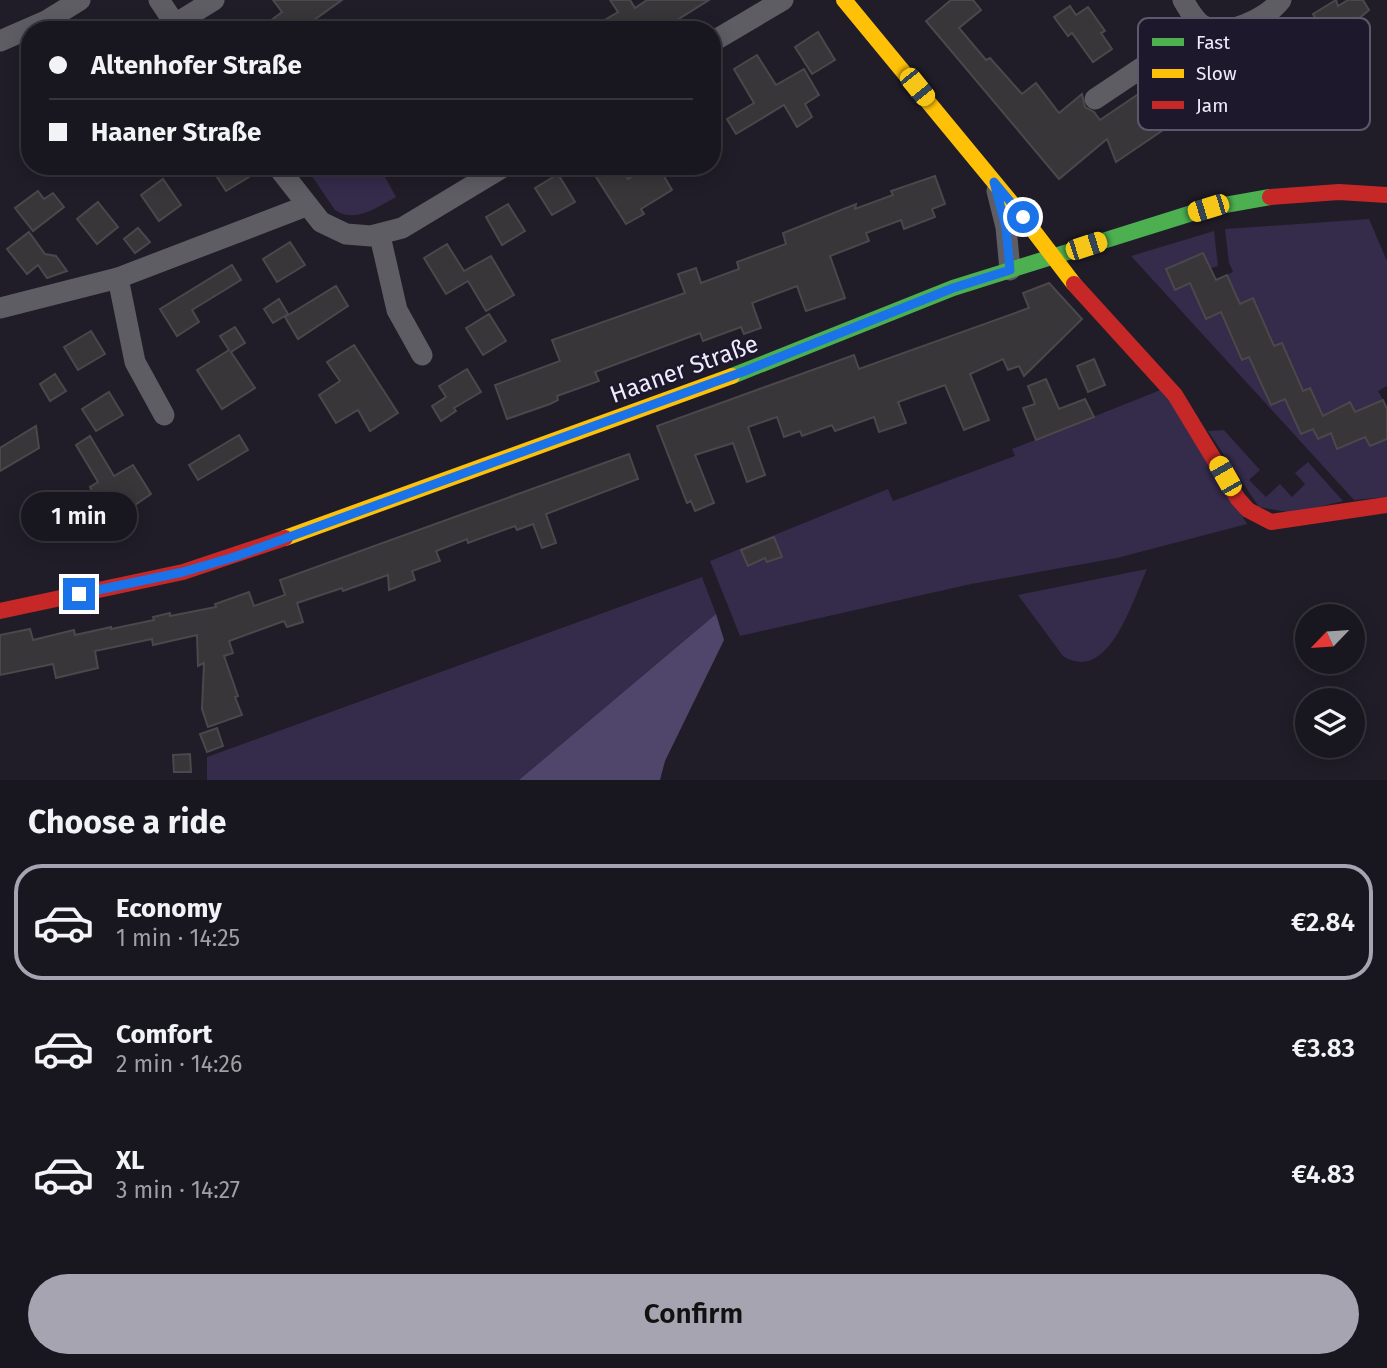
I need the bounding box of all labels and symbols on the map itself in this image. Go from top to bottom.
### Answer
legend [1138,18,1370,130]
text: Fast [1196,31,1230,54]
text: Slow [1196,62,1237,85]
car [896,64,939,110]
text: Jam [1196,94,1228,117]
car [1185,192,1232,224]
route start [1007,201,1039,233]
car [1063,230,1110,262]
street label: Haaner Straße [606,329,762,409]
car [1206,453,1245,499]
callout: 1 min [21,492,137,542]
route end [63,578,95,610]
north arrow [1295,604,1365,674]

